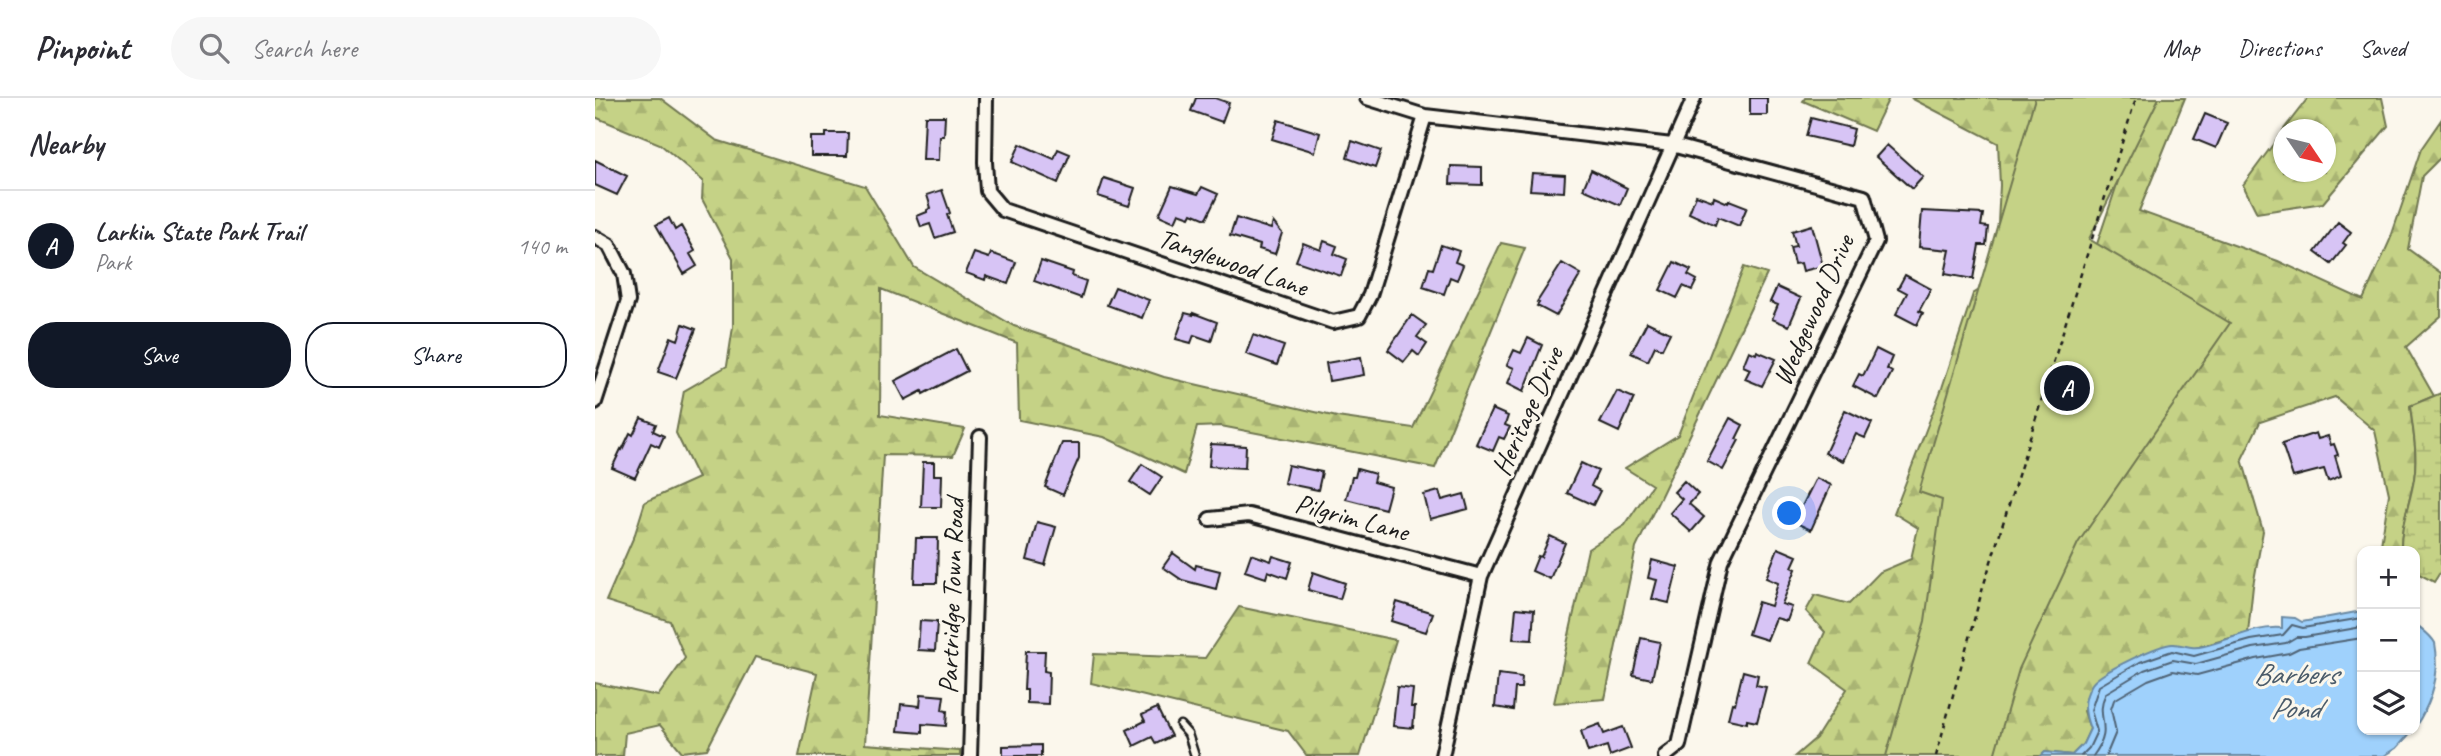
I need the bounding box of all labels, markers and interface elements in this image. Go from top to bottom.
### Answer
search box [171,17,661,80]
text: Pinpoint [35,27,129,69]
icon: search [195,29,233,67]
text: Search here [251,32,357,65]
text: Map [2163,33,2200,63]
text: Directions [2238,33,2321,63]
text: Saved [2359,33,2406,63]
north arrow [2273,119,2336,182]
text: Nearby [28,125,104,163]
text: Larkin State Park Trail [95,215,303,248]
street label: Tanglewood Lane [1154,220,1314,305]
street label: Wedgewood Drive [1764,227,1863,391]
text: A [45,232,57,261]
text: 140 m [518,232,567,261]
text: Park [95,248,131,277]
button: Save [28,322,291,388]
button: Share [305,322,567,388]
street label: Heritage Drive [1483,340,1572,481]
pin: A [2044,362,2090,414]
street label: Pilgrim Lane [1291,485,1414,549]
street label: Partridge Town Road [930,493,972,695]
your location [1772,496,1806,530]
map controls [2357,546,2420,735]
button: + [2357,546,2420,609]
button: − [2357,609,2420,672]
water label: Barbers Pond [2253,655,2342,727]
button: layers [2357,672,2420,735]

